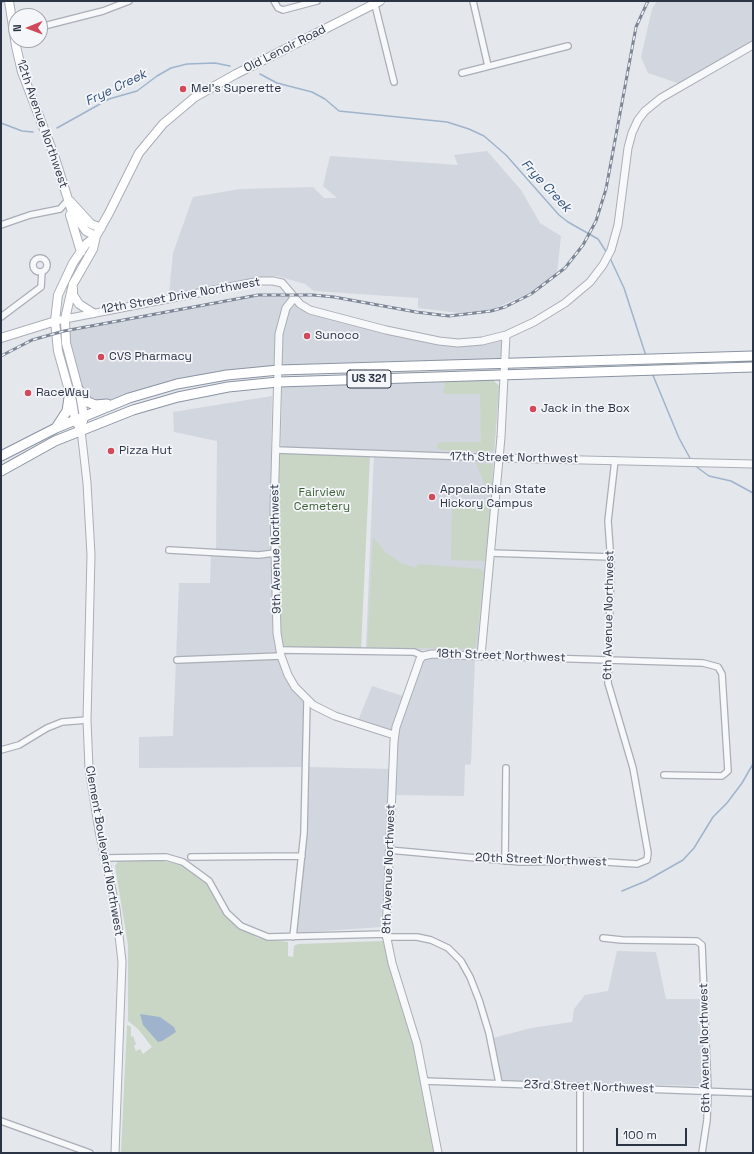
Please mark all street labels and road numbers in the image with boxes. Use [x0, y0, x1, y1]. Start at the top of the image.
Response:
street label: Old Lenoir Road [242, 22, 328, 76]
street label: 12th Avenue Northwest [13, 58, 71, 190]
street label: 12th Street Drive Northwest [101, 275, 261, 317]
road number: US 321 [347, 370, 391, 388]
street label: 17th Street Northwest [450, 450, 578, 466]
street label: 9th Avenue Northwest [268, 484, 284, 614]
street label: 6th Avenue Northwest [601, 550, 617, 680]
street label: 18th Street Northwest [436, 647, 566, 665]
street label: Clement Boulevard Northwest [82, 765, 126, 937]
street label: 8th Avenue Northwest [380, 804, 398, 934]
street label: 20th Street Northwest [475, 851, 607, 869]
street label: 6th Avenue Northwest [697, 983, 713, 1113]
street label: 23rd Street Northwest [524, 1078, 654, 1096]

